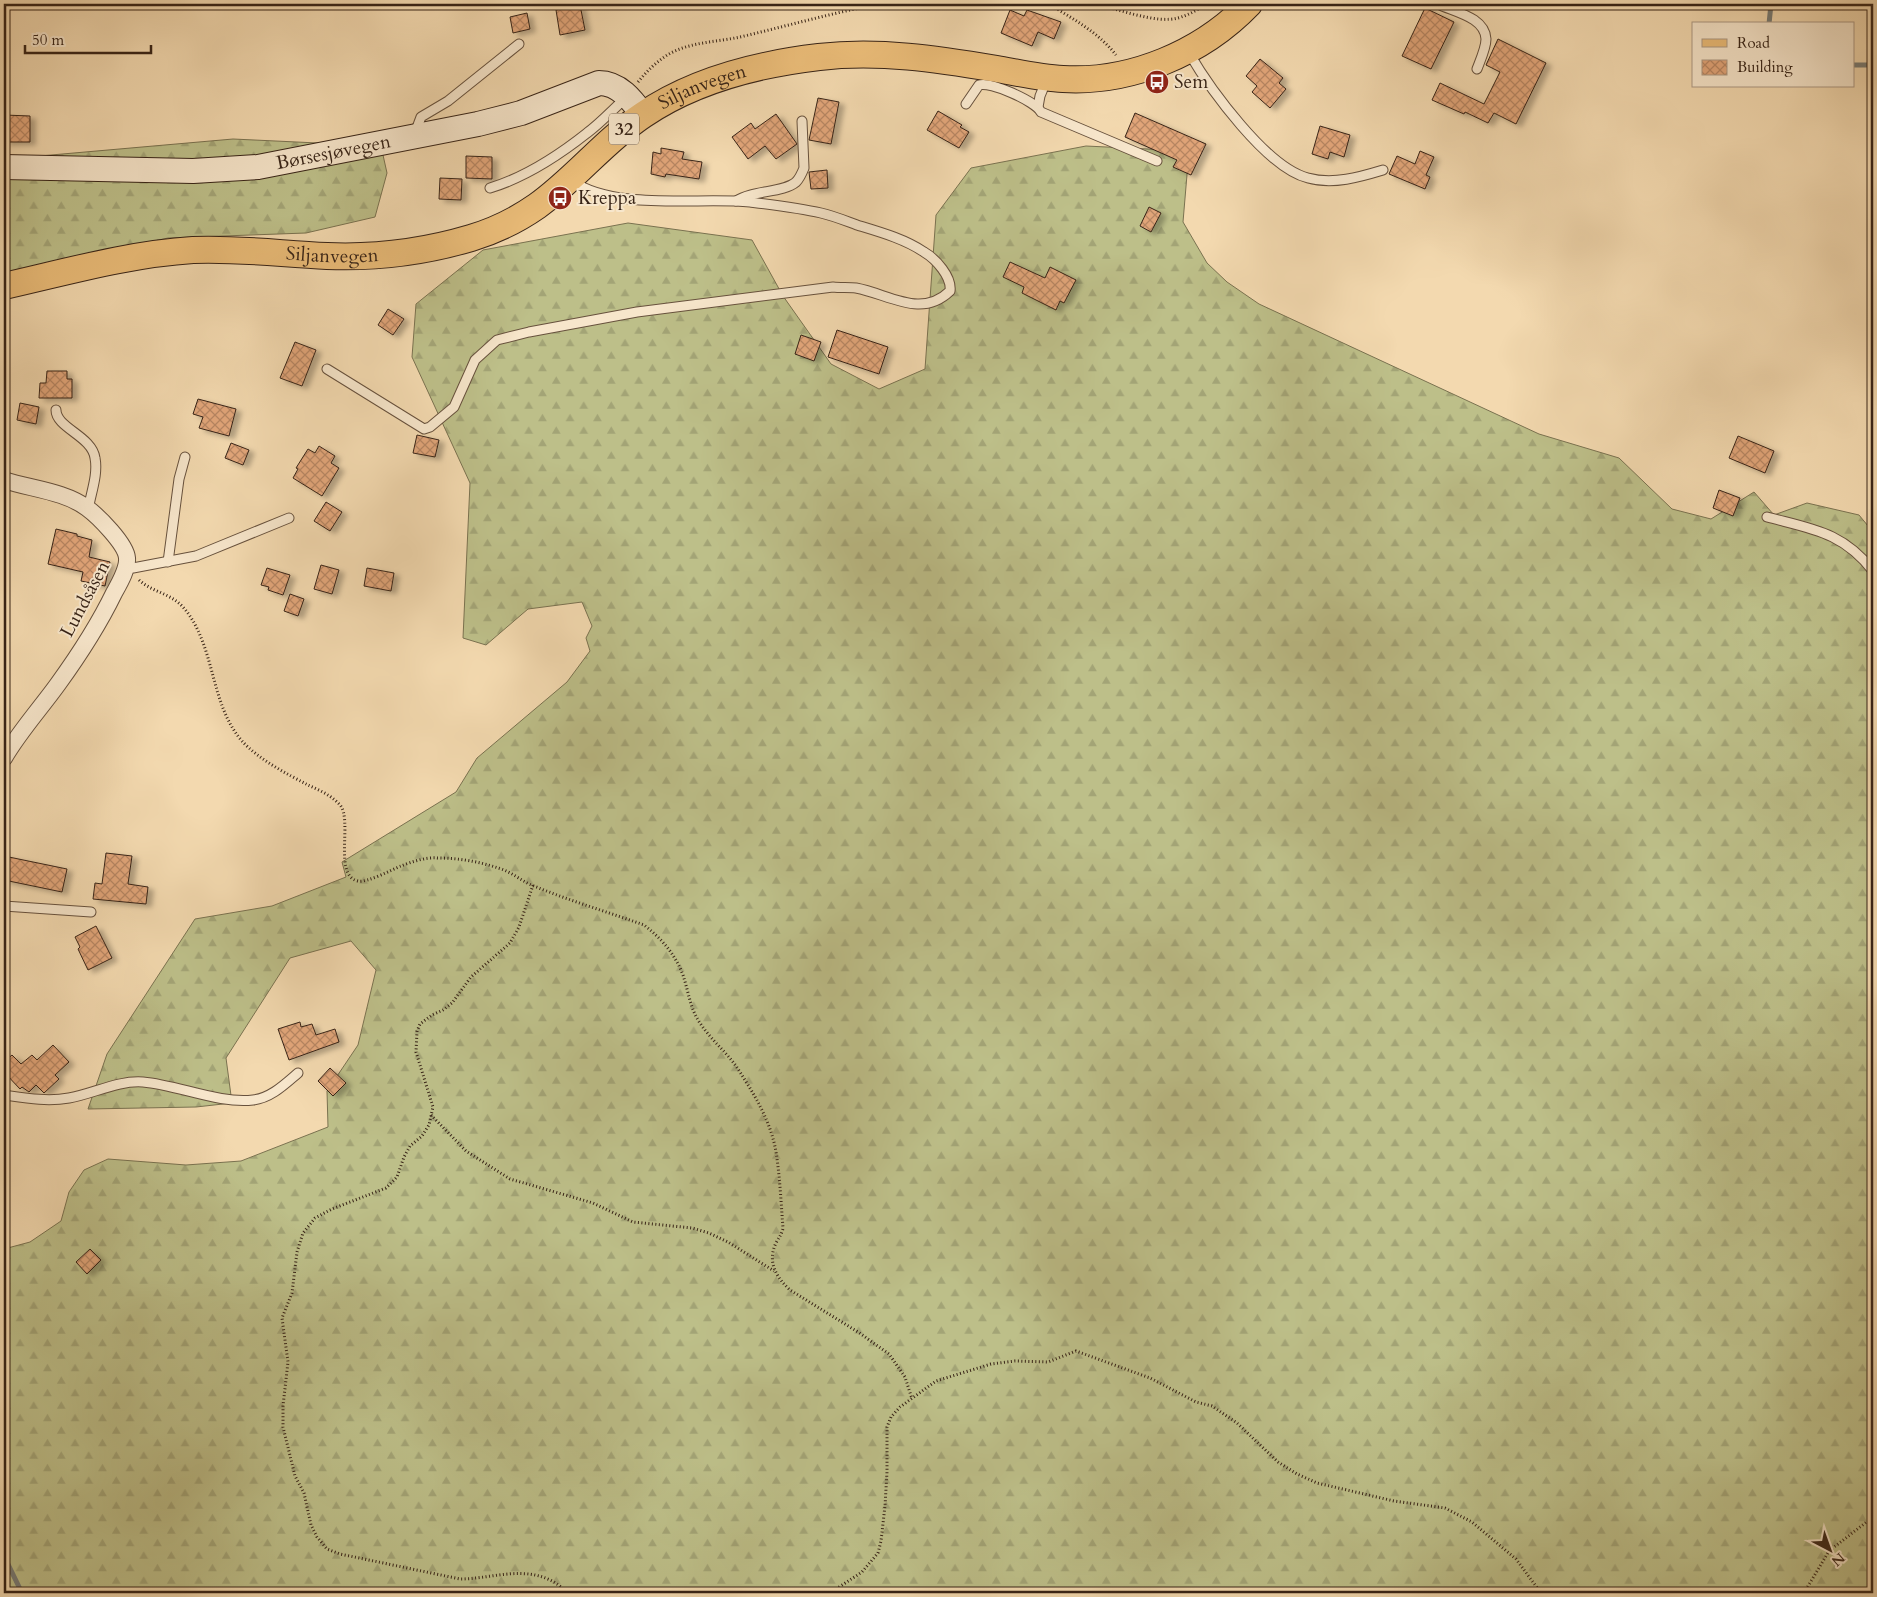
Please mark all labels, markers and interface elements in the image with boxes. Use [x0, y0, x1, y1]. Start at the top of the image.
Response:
scale bar [25, 22, 151, 54]
legend [1692, 22, 1854, 88]
text: 50 m [32, 30, 64, 50]
text: Road [1737, 33, 1770, 53]
text: Building [1737, 57, 1793, 77]
street label: Siljanvegen [653, 58, 749, 116]
bus stop icon: Sem [1144, 69, 1170, 95]
place label: Sem [1174, 69, 1209, 95]
road number: 32 [609, 114, 639, 144]
street label: Børsesjøvegen [274, 128, 393, 176]
bus stop icon: Kreppa [547, 185, 573, 211]
place label: Kreppa [578, 185, 636, 211]
street label: Siljanvegen [285, 240, 379, 269]
street label: Lundsåsen [54, 556, 116, 642]
north arrow [1804, 1524, 1854, 1574]
text: N [1827, 1548, 1849, 1571]

